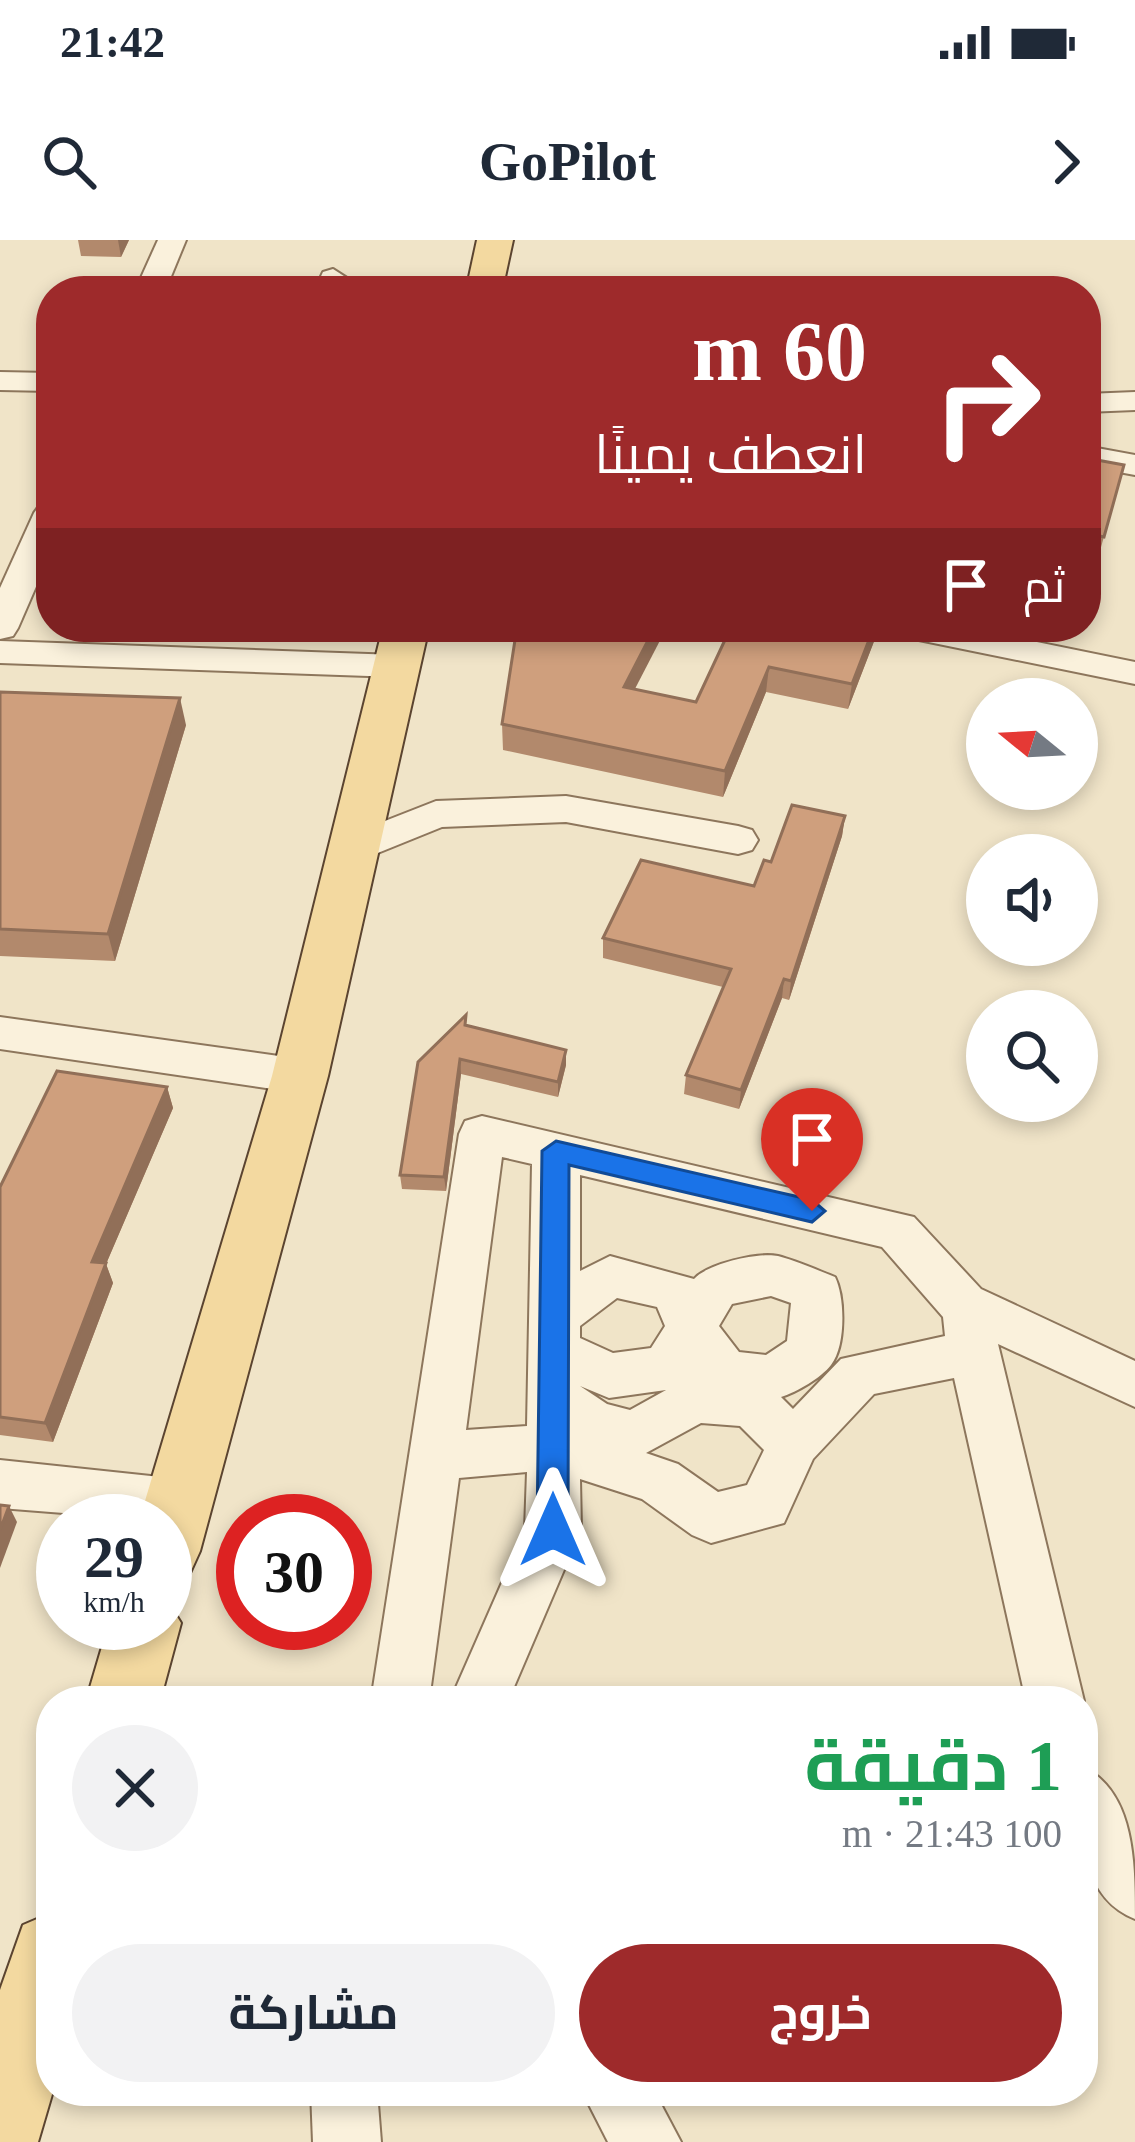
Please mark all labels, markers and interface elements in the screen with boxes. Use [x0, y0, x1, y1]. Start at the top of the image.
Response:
text: 21:42 [60, 17, 165, 67]
icon: search [36, 129, 102, 195]
icon: forward [1033, 129, 1099, 195]
text: GoPilot [479, 132, 656, 192]
text: 60 m [692, 305, 867, 398]
icon: right [909, 324, 1065, 480]
text: انعطف يمينًا [594, 425, 867, 485]
icon: arrive [933, 552, 999, 618]
text: ثم [1023, 562, 1065, 612]
north arrow [966, 678, 1098, 810]
map controls [966, 678, 1098, 1122]
button: sound [966, 834, 1098, 966]
button: search [966, 990, 1098, 1122]
pin [761, 1088, 863, 1211]
icon: arrive [779, 1106, 845, 1172]
position arrow [490, 1467, 616, 1593]
speed limit sign: 30 [216, 1494, 372, 1650]
text: 29 [84, 1524, 144, 1590]
text: km/h [83, 1585, 145, 1618]
button: close [72, 1725, 198, 1851]
text: 1 دقيقة [804, 1726, 1062, 1806]
text: 100 m · 21:43 [842, 1812, 1062, 1855]
button: مشاركة [72, 1944, 555, 2082]
button: خروج [579, 1944, 1062, 2082]

